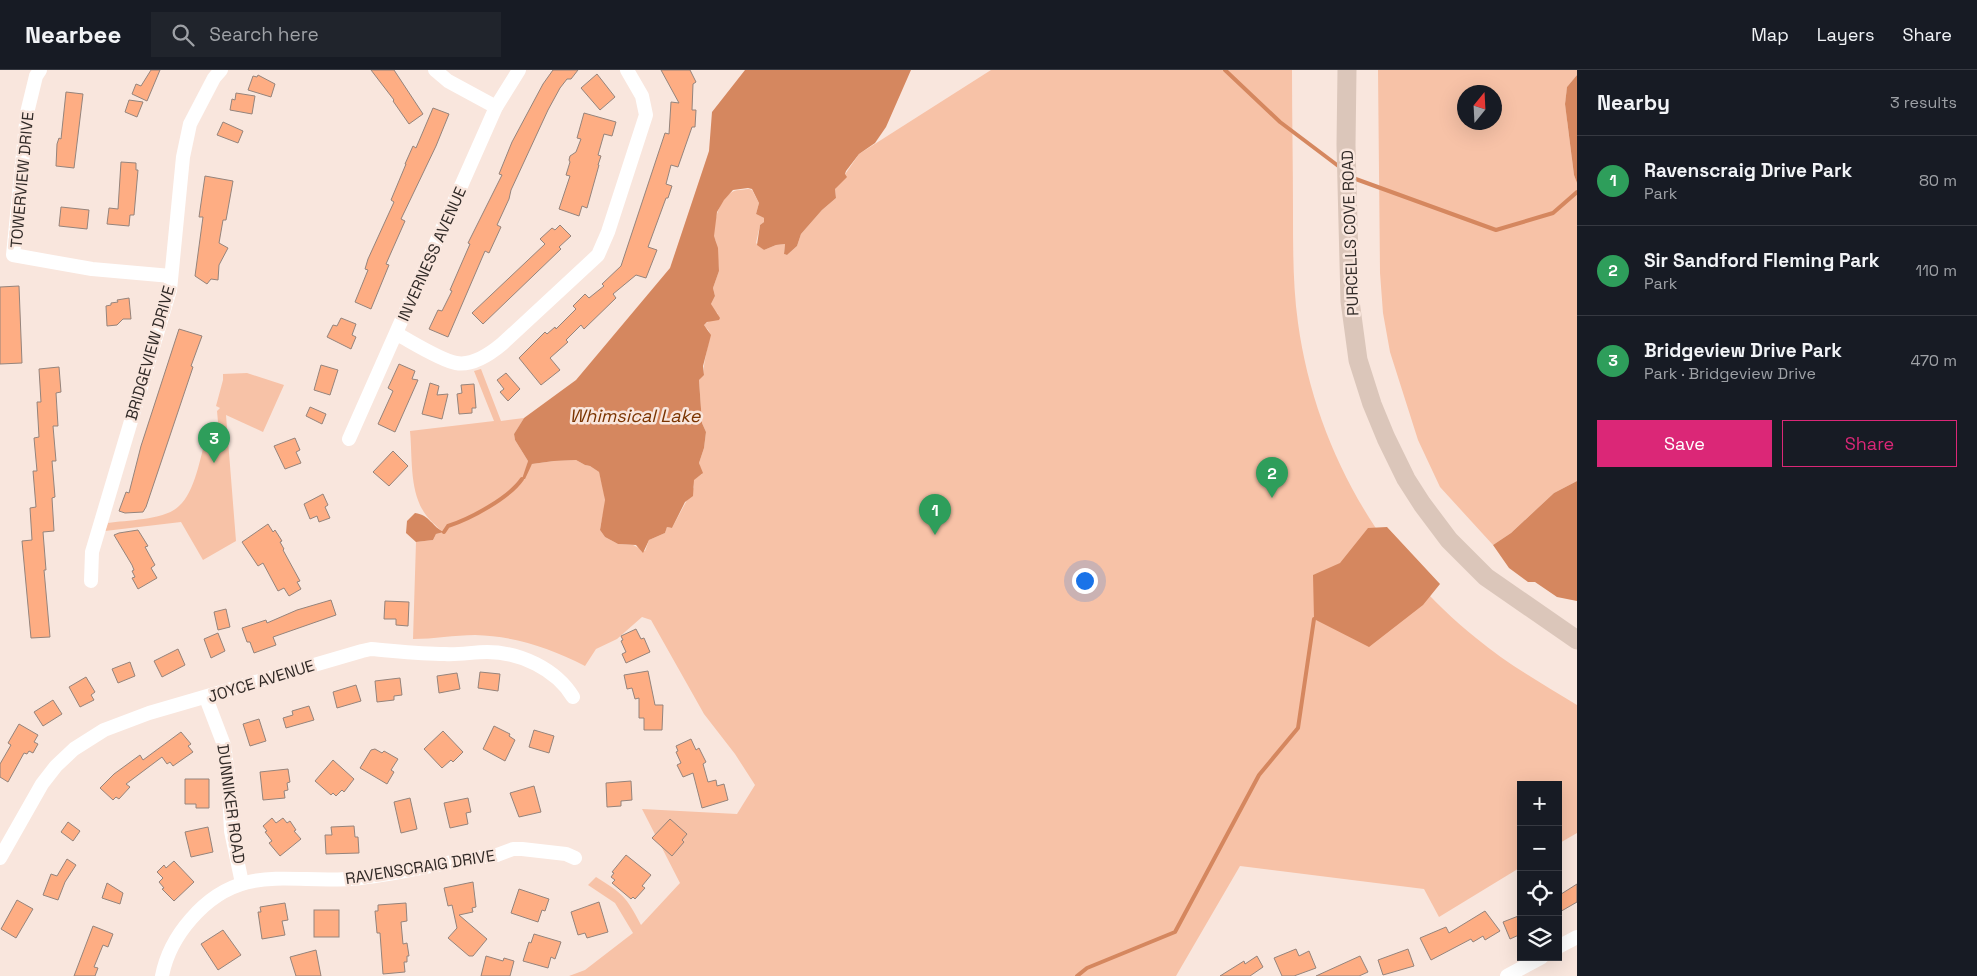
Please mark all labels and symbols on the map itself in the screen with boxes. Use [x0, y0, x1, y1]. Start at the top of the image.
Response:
north arrow [1457, 85, 1502, 130]
street label: TOWERVIEW DRIVE [6, 111, 38, 249]
street label: PURCELLS COVE ROAD [1337, 150, 1363, 316]
street label: INVERNESS AVENUE [393, 183, 471, 325]
street label: BRIDGEVIEW DRIVE [121, 283, 179, 423]
water label: Whimsical Lake [570, 404, 702, 427]
pin: 3 [198, 422, 230, 463]
pin: 2 [1256, 457, 1288, 498]
pin: 1 [919, 494, 951, 535]
your location [1072, 568, 1098, 594]
street label: JOYCE AVENUE [205, 655, 317, 707]
street label: DUNNIKER ROAD [212, 743, 250, 865]
street label: RAVENSCRAIG DRIVE [344, 845, 496, 889]

